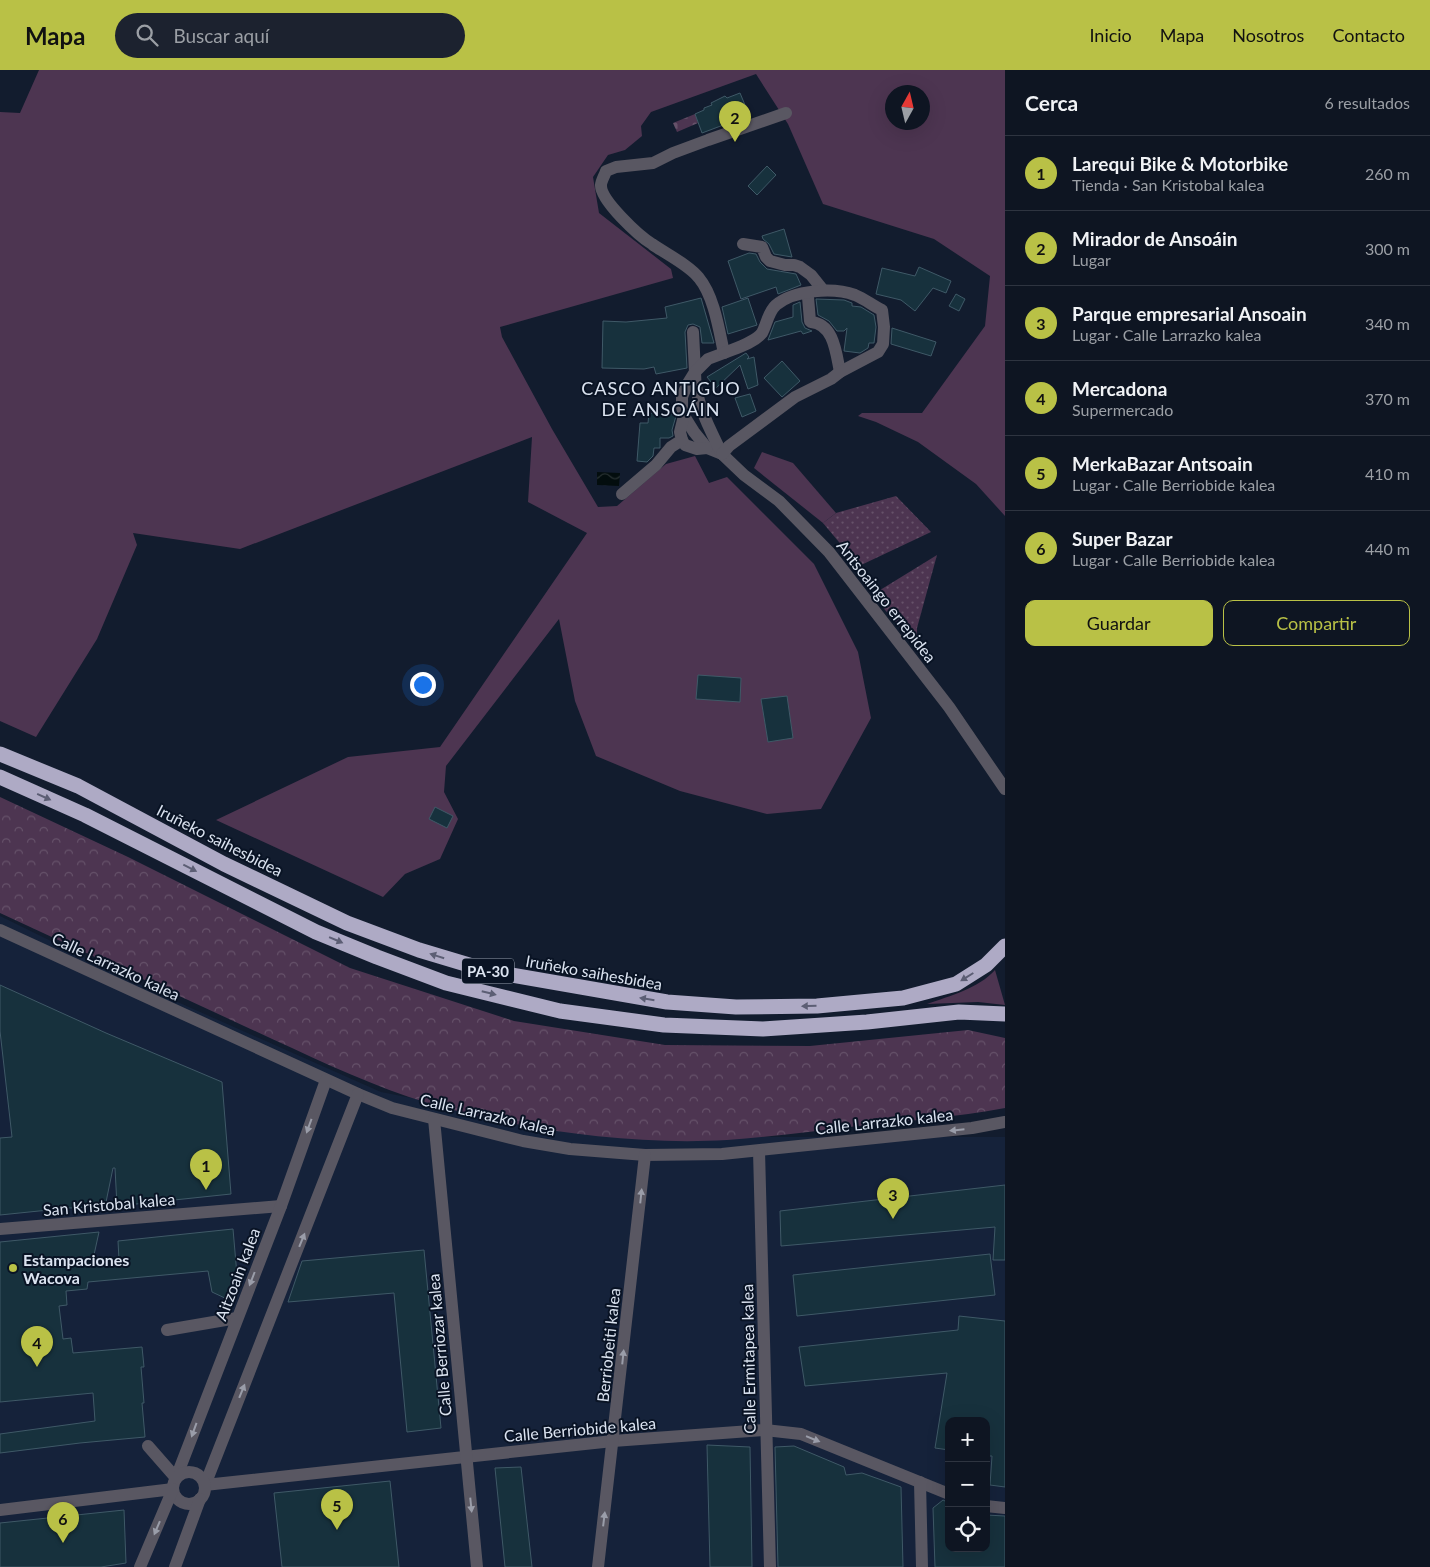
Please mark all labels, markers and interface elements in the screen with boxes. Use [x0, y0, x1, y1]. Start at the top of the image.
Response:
search box [115, 13, 465, 58]
text: Mapa [25, 21, 85, 50]
icon: search [133, 21, 161, 49]
text: Buscar aquí [173, 24, 269, 47]
text: Inicio [1089, 24, 1132, 46]
text: Mapa [1160, 24, 1204, 46]
text: Nosotros [1232, 24, 1304, 46]
text: Contacto [1332, 24, 1405, 46]
north arrow [885, 85, 930, 130]
text: Cerca [1025, 90, 1078, 115]
text: 6 resultados [1324, 93, 1410, 112]
pin: 2 [719, 101, 751, 142]
text: Larequi Bike & Motorbike [1072, 152, 1288, 175]
text: 1 [1036, 164, 1046, 183]
text: 260 m [1365, 164, 1410, 183]
text: Tienda · San Kristobal kalea [1072, 175, 1264, 194]
text: Mirador de Ansoáin [1072, 227, 1238, 250]
text: 2 [1036, 239, 1046, 258]
text: 300 m [1365, 239, 1410, 258]
text: Lugar [1072, 250, 1111, 269]
text: Parque empresarial Ansoain [1072, 302, 1307, 325]
text: 3 [1036, 314, 1046, 333]
text: 340 m [1365, 314, 1410, 333]
text: Lugar · Calle Larrazko kalea [1072, 325, 1262, 344]
district label: CASCO ANTIGUO DE ANSOÁIN [581, 377, 741, 420]
text: Mercadona [1072, 377, 1167, 400]
text: 4 [1036, 389, 1046, 408]
text: 370 m [1365, 389, 1410, 408]
text: Supermercado [1072, 400, 1173, 419]
text: MerkaBazar Antsoain [1072, 452, 1253, 475]
text: 5 [1036, 464, 1046, 483]
text: 410 m [1365, 464, 1410, 483]
text: Lugar · Calle Berriobide kalea [1072, 475, 1275, 494]
text: Super Bazar [1072, 527, 1173, 550]
street label: Antsoaingo errepidea [833, 536, 941, 666]
text: 6 [1036, 539, 1046, 558]
text: 440 m [1365, 539, 1410, 558]
text: Lugar · Calle Berriobide kalea [1072, 550, 1275, 569]
button: Guardar [1025, 600, 1213, 646]
button: Compartir [1223, 600, 1410, 646]
your location [410, 672, 436, 698]
one-way arrow [37, 793, 51, 801]
street label: Iruñeko saihesbidea [154, 800, 286, 880]
one-way arrow [183, 864, 198, 872]
street label: Calle Larrazko kalea [49, 928, 183, 1004]
one-way arrow [329, 937, 343, 945]
one-way arrow [429, 951, 444, 959]
street label: Iruñeko saihesbidea [524, 951, 664, 993]
road number: PA-30 [462, 958, 514, 984]
one-way arrow [961, 972, 974, 981]
one-way arrow [482, 989, 497, 997]
one-way arrow [639, 994, 655, 1002]
one-way arrow [801, 1002, 817, 1010]
street label: Calle Larrazko kalea [418, 1089, 558, 1139]
street label: Calle Larrazko kalea [814, 1104, 954, 1138]
one-way arrow [305, 1119, 312, 1134]
one-way arrow [949, 1126, 965, 1134]
pin: 1 [190, 1149, 222, 1190]
pin: 3 [877, 1178, 909, 1219]
one-way arrow [637, 1187, 645, 1203]
street label: San Kristobal kalea [42, 1189, 176, 1219]
street label: Aitzoain kalea [211, 1225, 263, 1323]
one-way arrow [298, 1233, 306, 1247]
place label: Estampaciones Wacova [23, 1250, 129, 1287]
marker: Estampaciones Wacova [7, 1262, 19, 1274]
one-way arrow [248, 1271, 256, 1286]
street label: Calle Berriozar kalea [423, 1273, 455, 1417]
street label: Calle Ermitapea kalea [737, 1284, 759, 1434]
street label: Berriobeiti kalea [593, 1287, 623, 1403]
pin: 4 [21, 1326, 53, 1367]
one-way arrow [619, 1349, 627, 1365]
one-way arrow [238, 1383, 246, 1398]
street label: Calle Berriobide kalea [503, 1413, 657, 1445]
map controls [945, 1417, 990, 1552]
button: + [945, 1417, 990, 1462]
one-way arrow [190, 1423, 198, 1438]
one-way arrow [806, 1435, 820, 1443]
button: − [945, 1462, 990, 1507]
pin: 5 [321, 1489, 353, 1530]
one-way arrow [467, 1497, 475, 1513]
pin: 6 [47, 1502, 79, 1543]
button: locate [945, 1507, 990, 1552]
one-way arrow [600, 1510, 608, 1526]
one-way arrow [152, 1521, 160, 1535]

